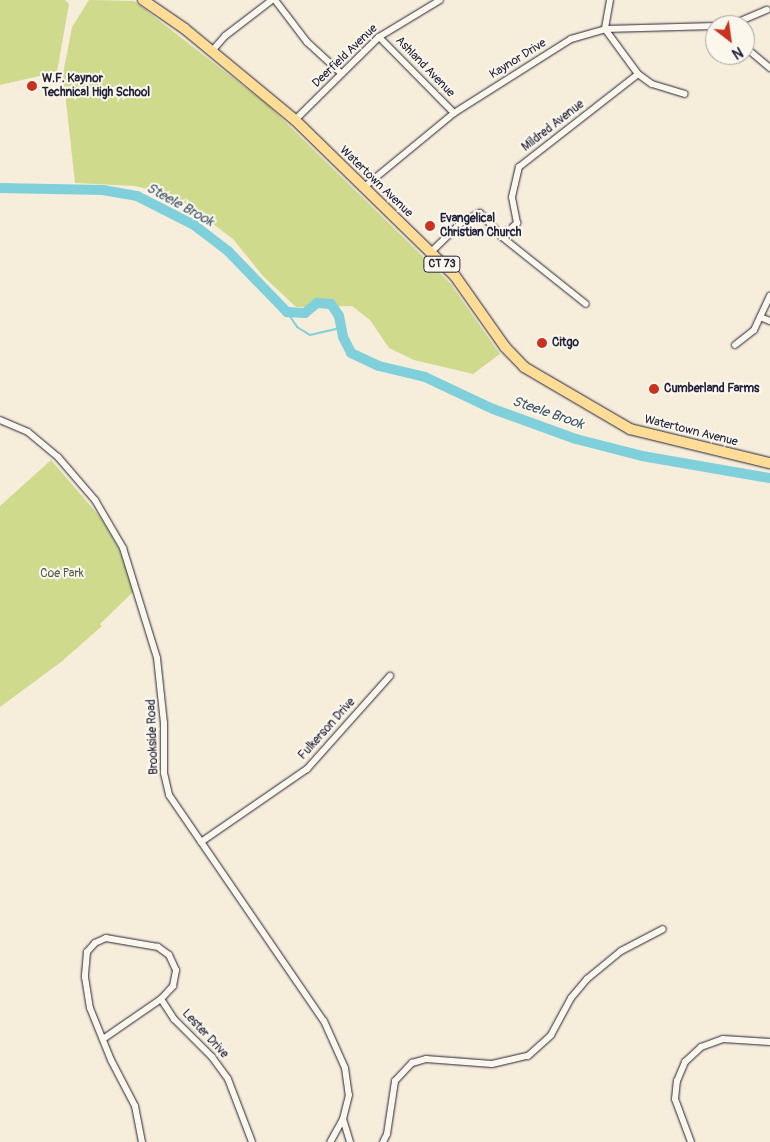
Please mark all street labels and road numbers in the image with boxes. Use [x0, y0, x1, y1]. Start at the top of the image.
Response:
street label: Deerfield Avenue [310, 21, 380, 91]
street label: Ashland Avenue [392, 34, 458, 100]
street label: Kaynor Drive [487, 36, 549, 82]
street label: Mildred Avenue [519, 97, 587, 155]
street label: Watertown Avenue [336, 143, 416, 221]
road number: CT 73 [423, 255, 461, 272]
street label: Watertown Avenue [643, 412, 739, 450]
street label: Fulkerson Drive [296, 695, 358, 763]
street label: Brookside Road [144, 699, 162, 775]
street label: Lester Drive [179, 1007, 231, 1061]

